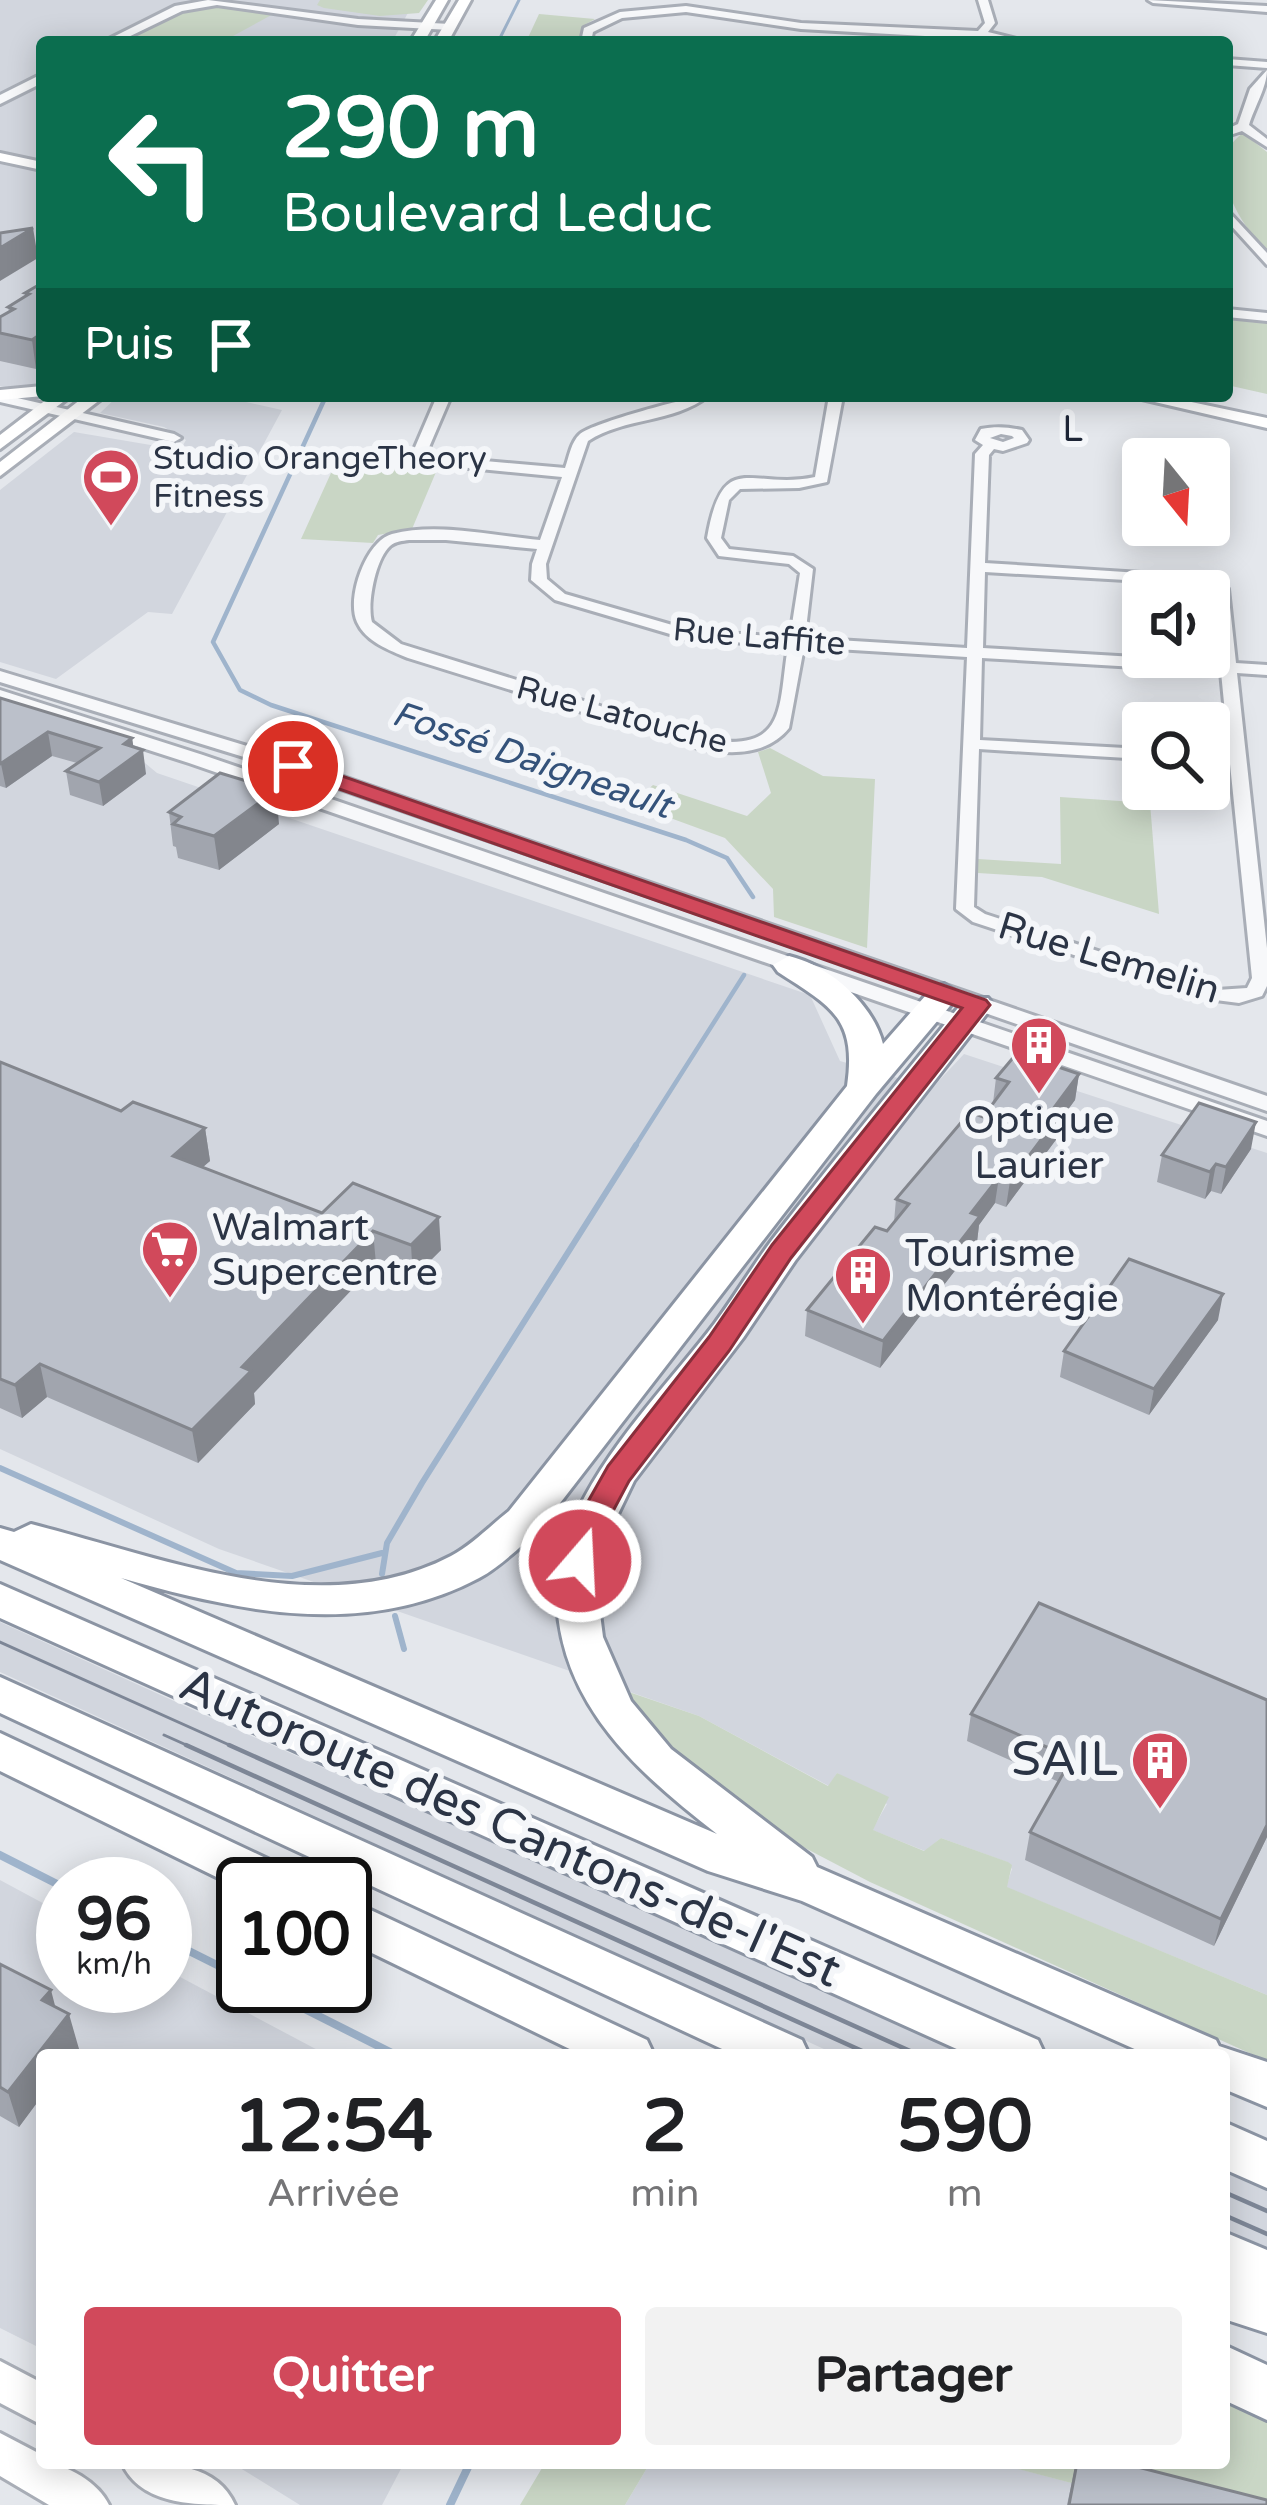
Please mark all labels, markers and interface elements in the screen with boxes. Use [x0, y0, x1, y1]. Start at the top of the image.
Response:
text: 290 m [282, 79, 539, 180]
icon: left [84, 84, 240, 240]
text: Boulevard Leduc [282, 181, 713, 246]
icon: arrive [198, 312, 264, 378]
text: Puis [84, 318, 174, 372]
district label: L [1062, 408, 1086, 451]
north arrow [1122, 438, 1230, 546]
map controls [1122, 438, 1230, 810]
place label: Studio OrangeTheory Fitness [153, 439, 487, 516]
sports icon: Studio OrangeTheory Fitness [80, 446, 142, 528]
button: sound [1122, 570, 1230, 678]
street label: Rue Laffite [671, 610, 847, 664]
street label: Rue Latouche [512, 668, 732, 762]
water label: Fossé Daigneault [387, 692, 681, 829]
button: search [1122, 702, 1230, 810]
pin [242, 715, 344, 817]
icon: arrive [260, 733, 326, 799]
street label: Rue Lemelin [992, 902, 1226, 1014]
building icon: Optique Laurier [1008, 1014, 1070, 1096]
place label: Optique Laurier [964, 1097, 1114, 1189]
place label: Walmart Supercentre [212, 1204, 438, 1296]
supermarket icon: Walmart Supercentre [139, 1218, 201, 1300]
place label: Tourisme Montérégie [905, 1230, 1119, 1322]
building icon: Tourisme Montérégie [832, 1244, 894, 1326]
position arrow [517, 1498, 643, 1624]
street label: Autoroute des Cantons-de-l'Est [170, 1656, 850, 2000]
building icon: SAIL [1129, 1729, 1191, 1811]
place label: SAIL [1011, 1731, 1118, 1789]
speed limit sign: 100 [216, 1857, 372, 2013]
text: 96 [76, 1884, 152, 1956]
text: km/h [76, 1946, 152, 1983]
text: 12:54 [233, 2084, 433, 2171]
text: 2 [642, 2084, 688, 2171]
text: 590 [897, 2084, 1033, 2171]
text: Arrivée [267, 2170, 400, 2217]
text: min [630, 2170, 700, 2217]
text: m [947, 2170, 983, 2217]
button: Quitter [84, 2307, 621, 2445]
button: Partager [645, 2307, 1182, 2445]

